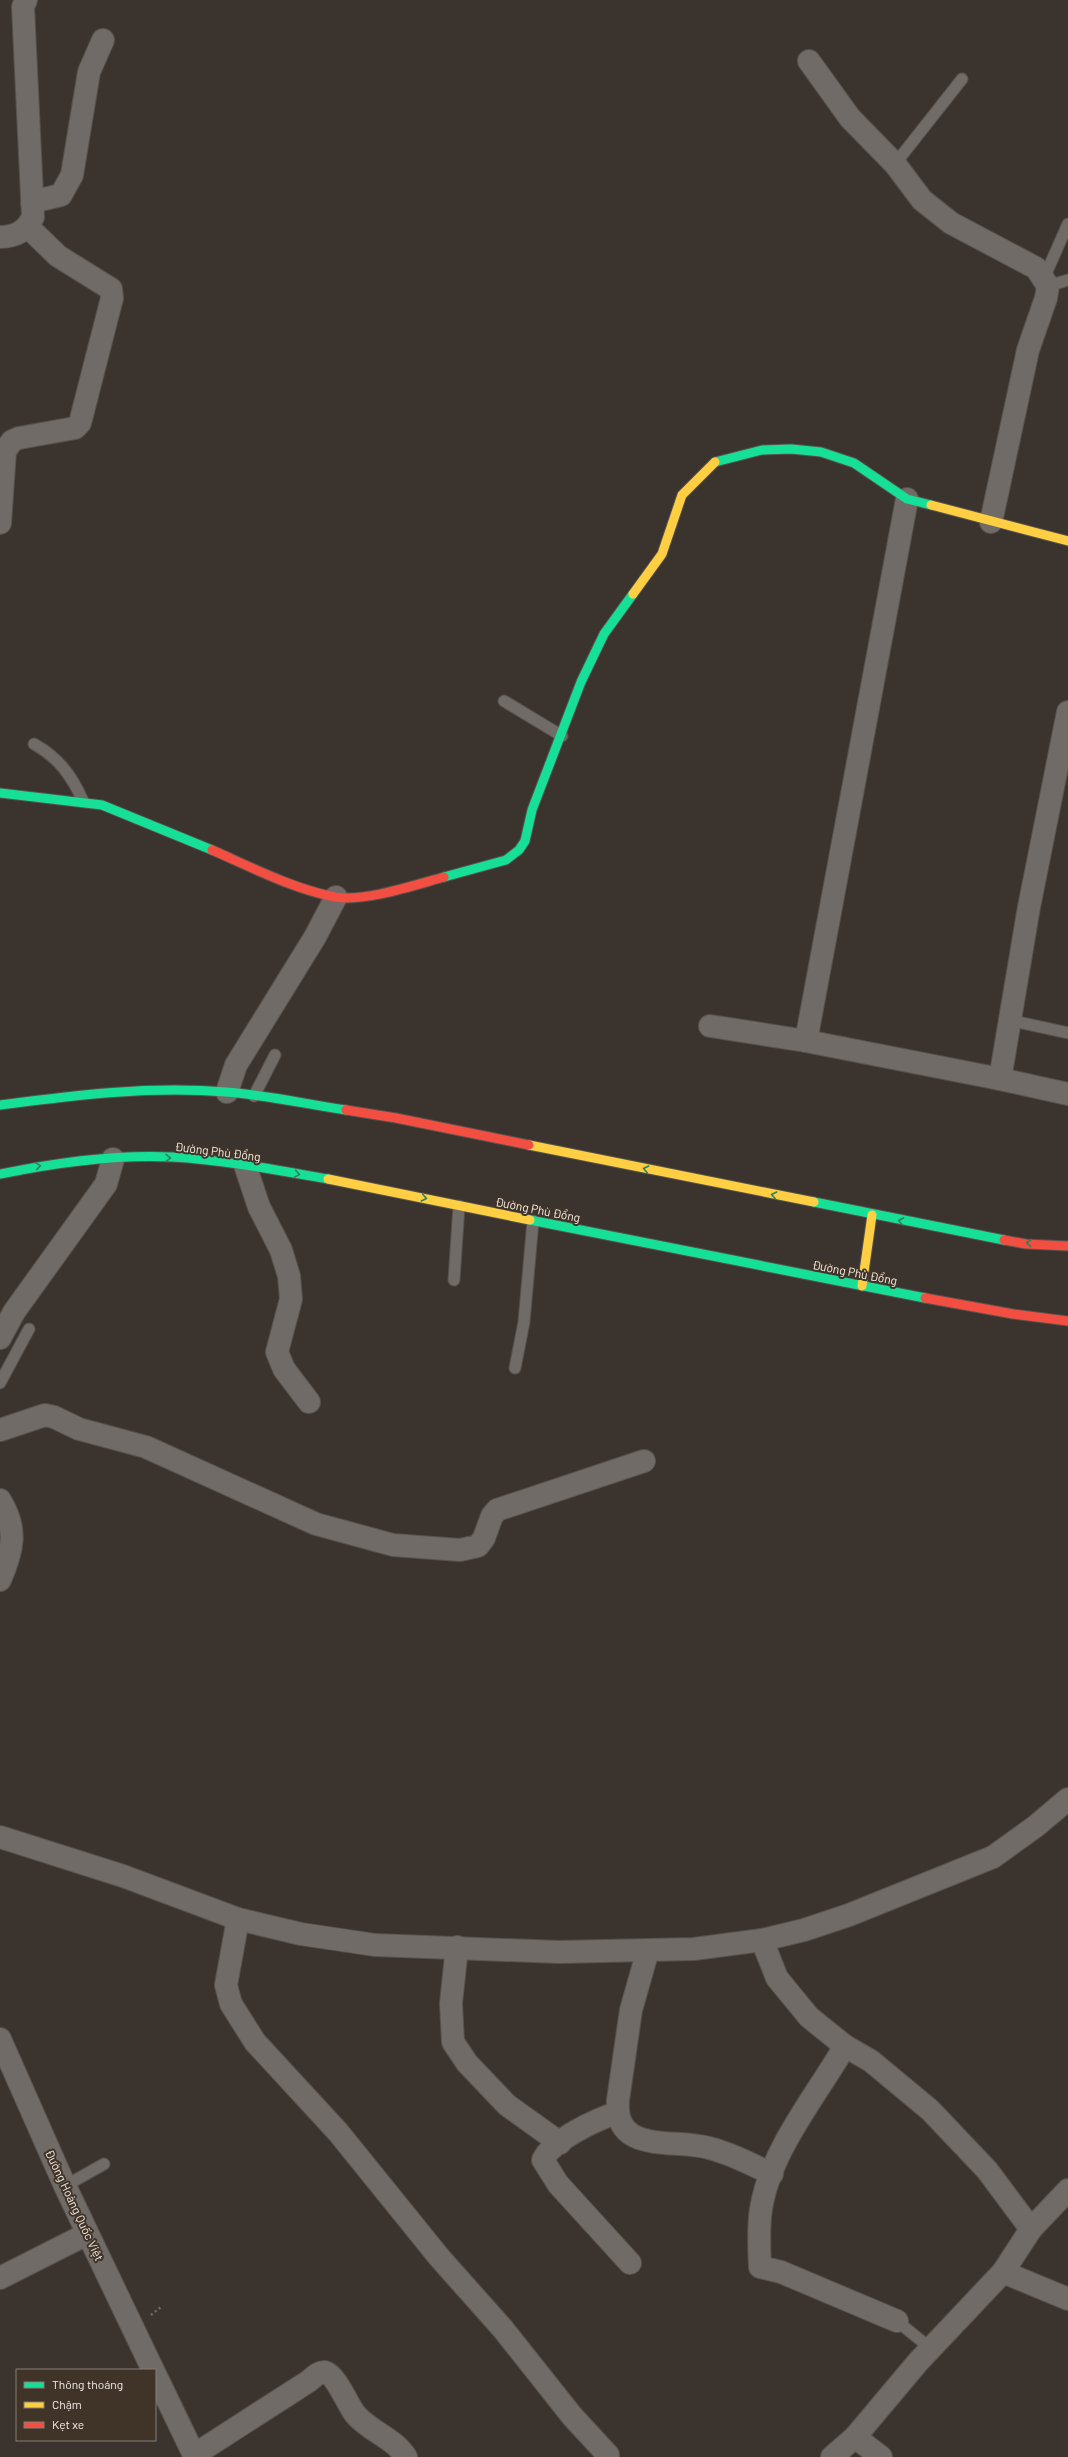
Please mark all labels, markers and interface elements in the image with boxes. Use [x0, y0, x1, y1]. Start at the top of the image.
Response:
street label: Đường Phù Đổng [174, 1139, 262, 1163]
one-way arrow [165, 1153, 171, 1162]
one-way arrow [35, 1163, 41, 1171]
one-way arrow [643, 1165, 649, 1173]
one-way arrow [294, 1169, 300, 1178]
one-way arrow [771, 1191, 777, 1199]
one-way arrow [421, 1193, 428, 1201]
street label: Đường Phù Đổng [494, 1194, 582, 1224]
one-way arrow [898, 1217, 904, 1225]
one-way arrow [1026, 1239, 1032, 1248]
street label: Đường Phù Đổng [811, 1257, 899, 1287]
street label: Đường Hoàng Quốc Việt [43, 2147, 107, 2263]
legend [16, 2369, 156, 2441]
text: Thông thoáng [52, 2377, 123, 2391]
text: Chậm [52, 2397, 82, 2411]
text: Kẹt xe [52, 2417, 84, 2431]

